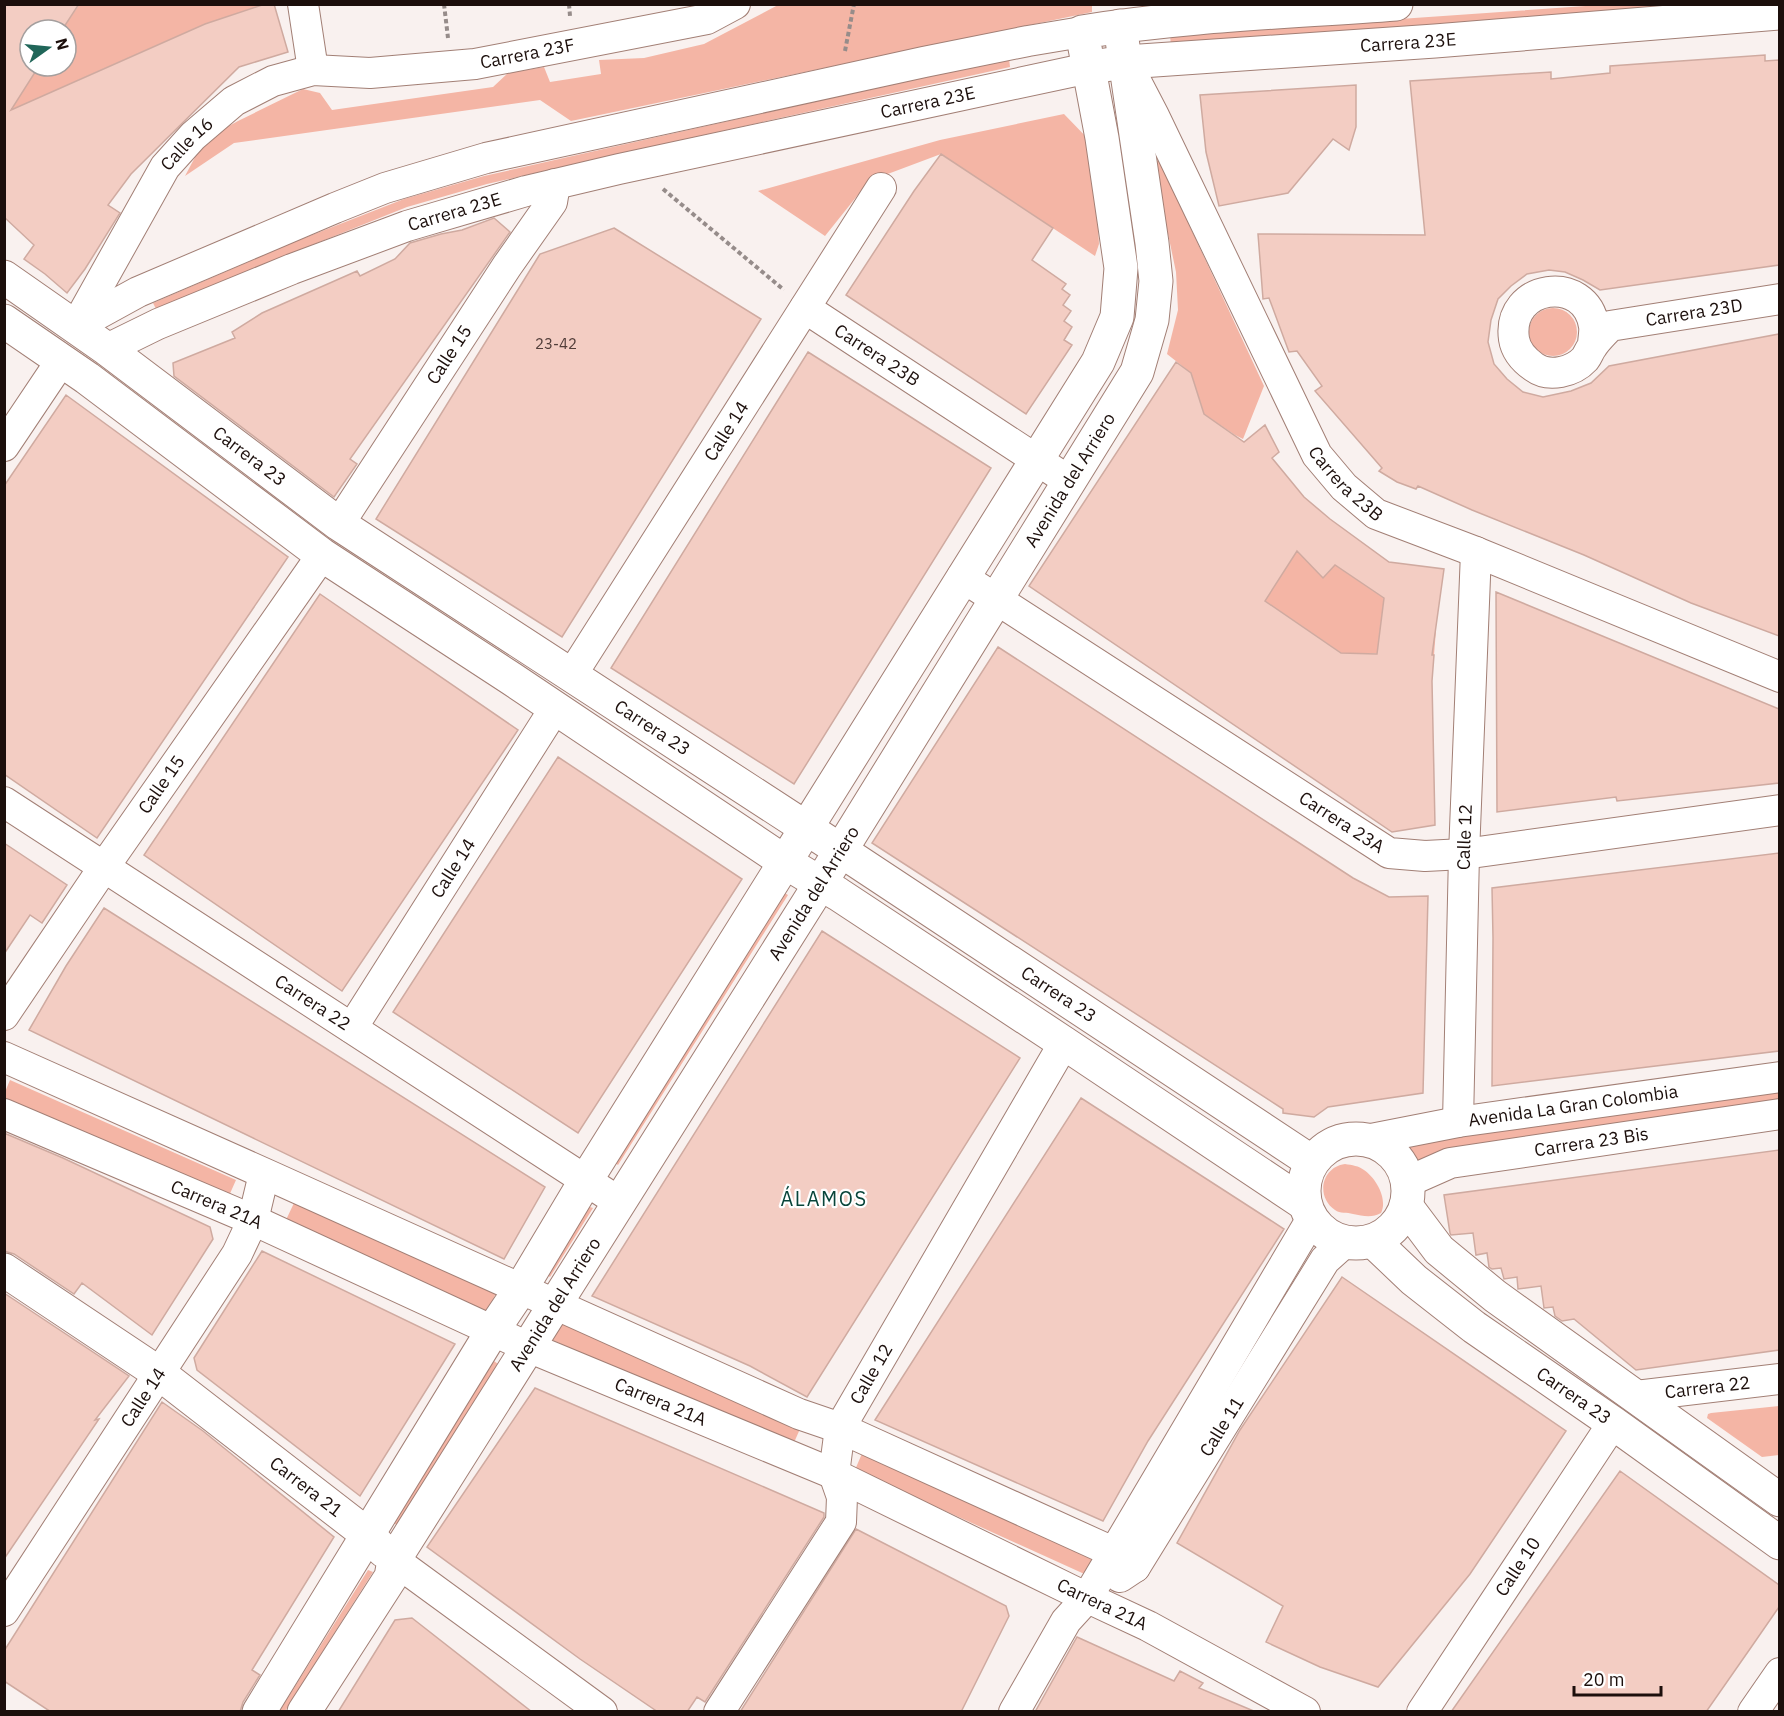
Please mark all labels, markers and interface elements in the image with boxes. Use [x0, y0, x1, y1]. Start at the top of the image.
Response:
north arrow [18, 18, 78, 78]
street label: Carrera 23E [1359, 27, 1457, 57]
street label: Carrera 23F [478, 33, 577, 74]
text: N [51, 36, 74, 52]
street label: Carrera 23E [878, 81, 977, 123]
street label: Calle 16 [155, 112, 218, 175]
street label: Carrera 23E [405, 187, 504, 236]
street label: Carrera 23D [1644, 293, 1744, 331]
street label: Carrera 23B [830, 318, 924, 391]
street label: Calle 15 [421, 320, 477, 389]
house number: 23-42 [535, 334, 577, 353]
street label: Calle 14 [699, 397, 754, 465]
street label: Avenida del Arriero [1019, 408, 1120, 551]
street label: Carrera 23 [208, 421, 291, 491]
street label: Carrera 23B [1304, 443, 1388, 526]
street label: Carrera 23 [610, 694, 695, 760]
street label: Calle 15 [133, 751, 189, 818]
street label: Carrera 23A [1295, 786, 1389, 858]
street label: Calle 12 [1452, 803, 1477, 870]
street label: Avenida del Arriero [763, 821, 864, 964]
street label: Calle 14 [425, 834, 480, 902]
street label: Carrera 23 [1017, 961, 1101, 1027]
street label: Carrera 22 [270, 969, 355, 1035]
street label: Avenida La Gran Colombia [1467, 1079, 1680, 1131]
street label: Carrera 23 Bis [1533, 1122, 1650, 1161]
street label: Carrera 21A [167, 1174, 267, 1234]
district label: ÁLAMOS [780, 1185, 868, 1212]
street label: Avenida del Arriero [504, 1233, 606, 1375]
street label: Calle 12 [844, 1339, 898, 1408]
street label: Carrera 23 [1532, 1362, 1616, 1429]
street label: Calle 14 [115, 1363, 171, 1431]
street label: Carrera 22 [1663, 1371, 1751, 1404]
street label: Carrera 21A [611, 1372, 711, 1431]
street label: Calle 11 [1194, 1392, 1249, 1461]
street label: Carrera 21 [265, 1451, 347, 1522]
street label: Calle 10 [1490, 1533, 1545, 1601]
street label: Carrera 21A [1053, 1573, 1152, 1635]
scale bar [1574, 1659, 1661, 1697]
text: 20 m [1583, 1668, 1625, 1691]

